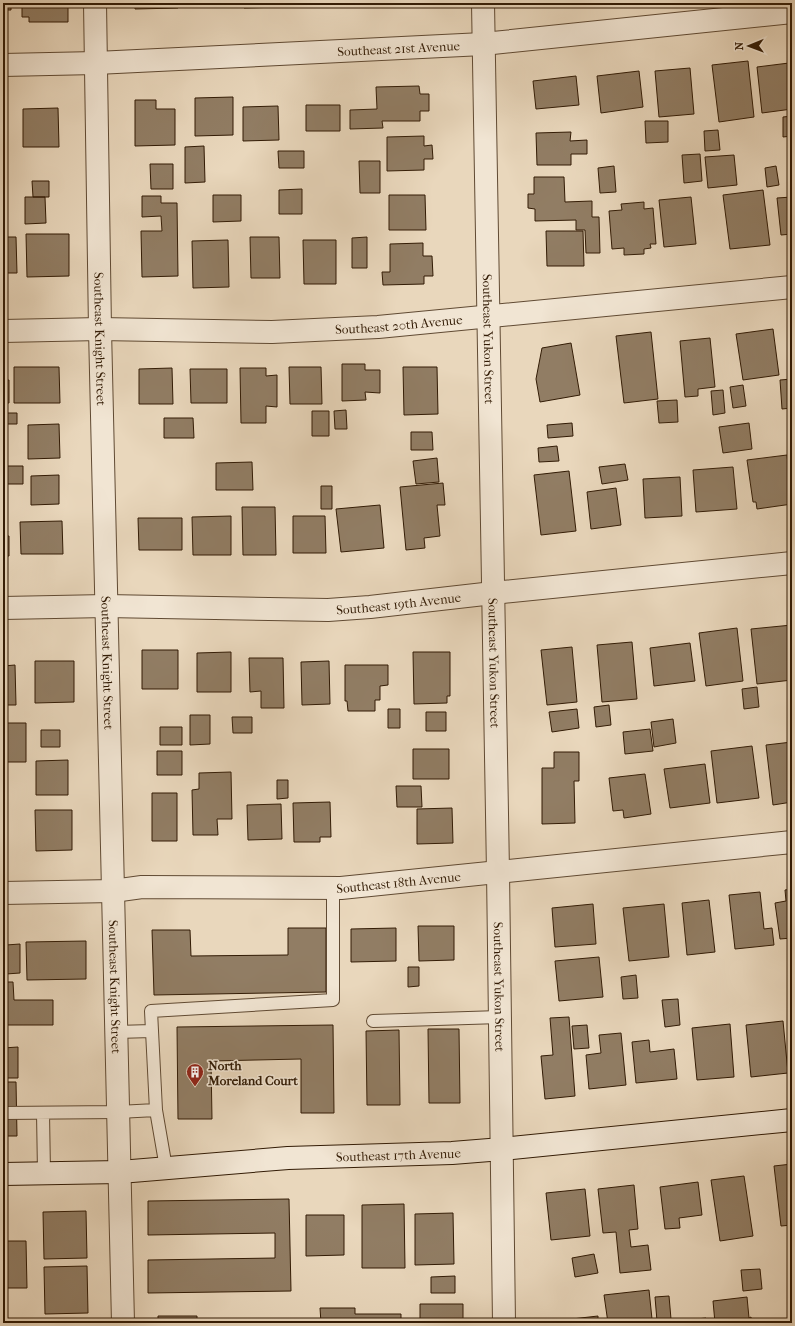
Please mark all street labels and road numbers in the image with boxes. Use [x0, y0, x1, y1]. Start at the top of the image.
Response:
street label: Southeast 21st Avenue [337, 38, 461, 59]
street label: Southeast Knight Street [92, 272, 109, 406]
street label: Southeast Yukon Street [480, 274, 497, 405]
street label: Southeast 20th Avenue [335, 311, 464, 337]
street label: Southeast 19th Avenue [336, 589, 462, 617]
street label: Southeast Knight Street [99, 596, 117, 730]
street label: Southeast Yukon Street [486, 598, 503, 728]
street label: Southeast 18th Avenue [336, 868, 462, 896]
street label: Southeast Knight Street [106, 920, 124, 1054]
street label: Southeast Yukon Street [491, 922, 508, 1052]
street label: Southeast 17th Avenue [336, 1145, 462, 1164]

